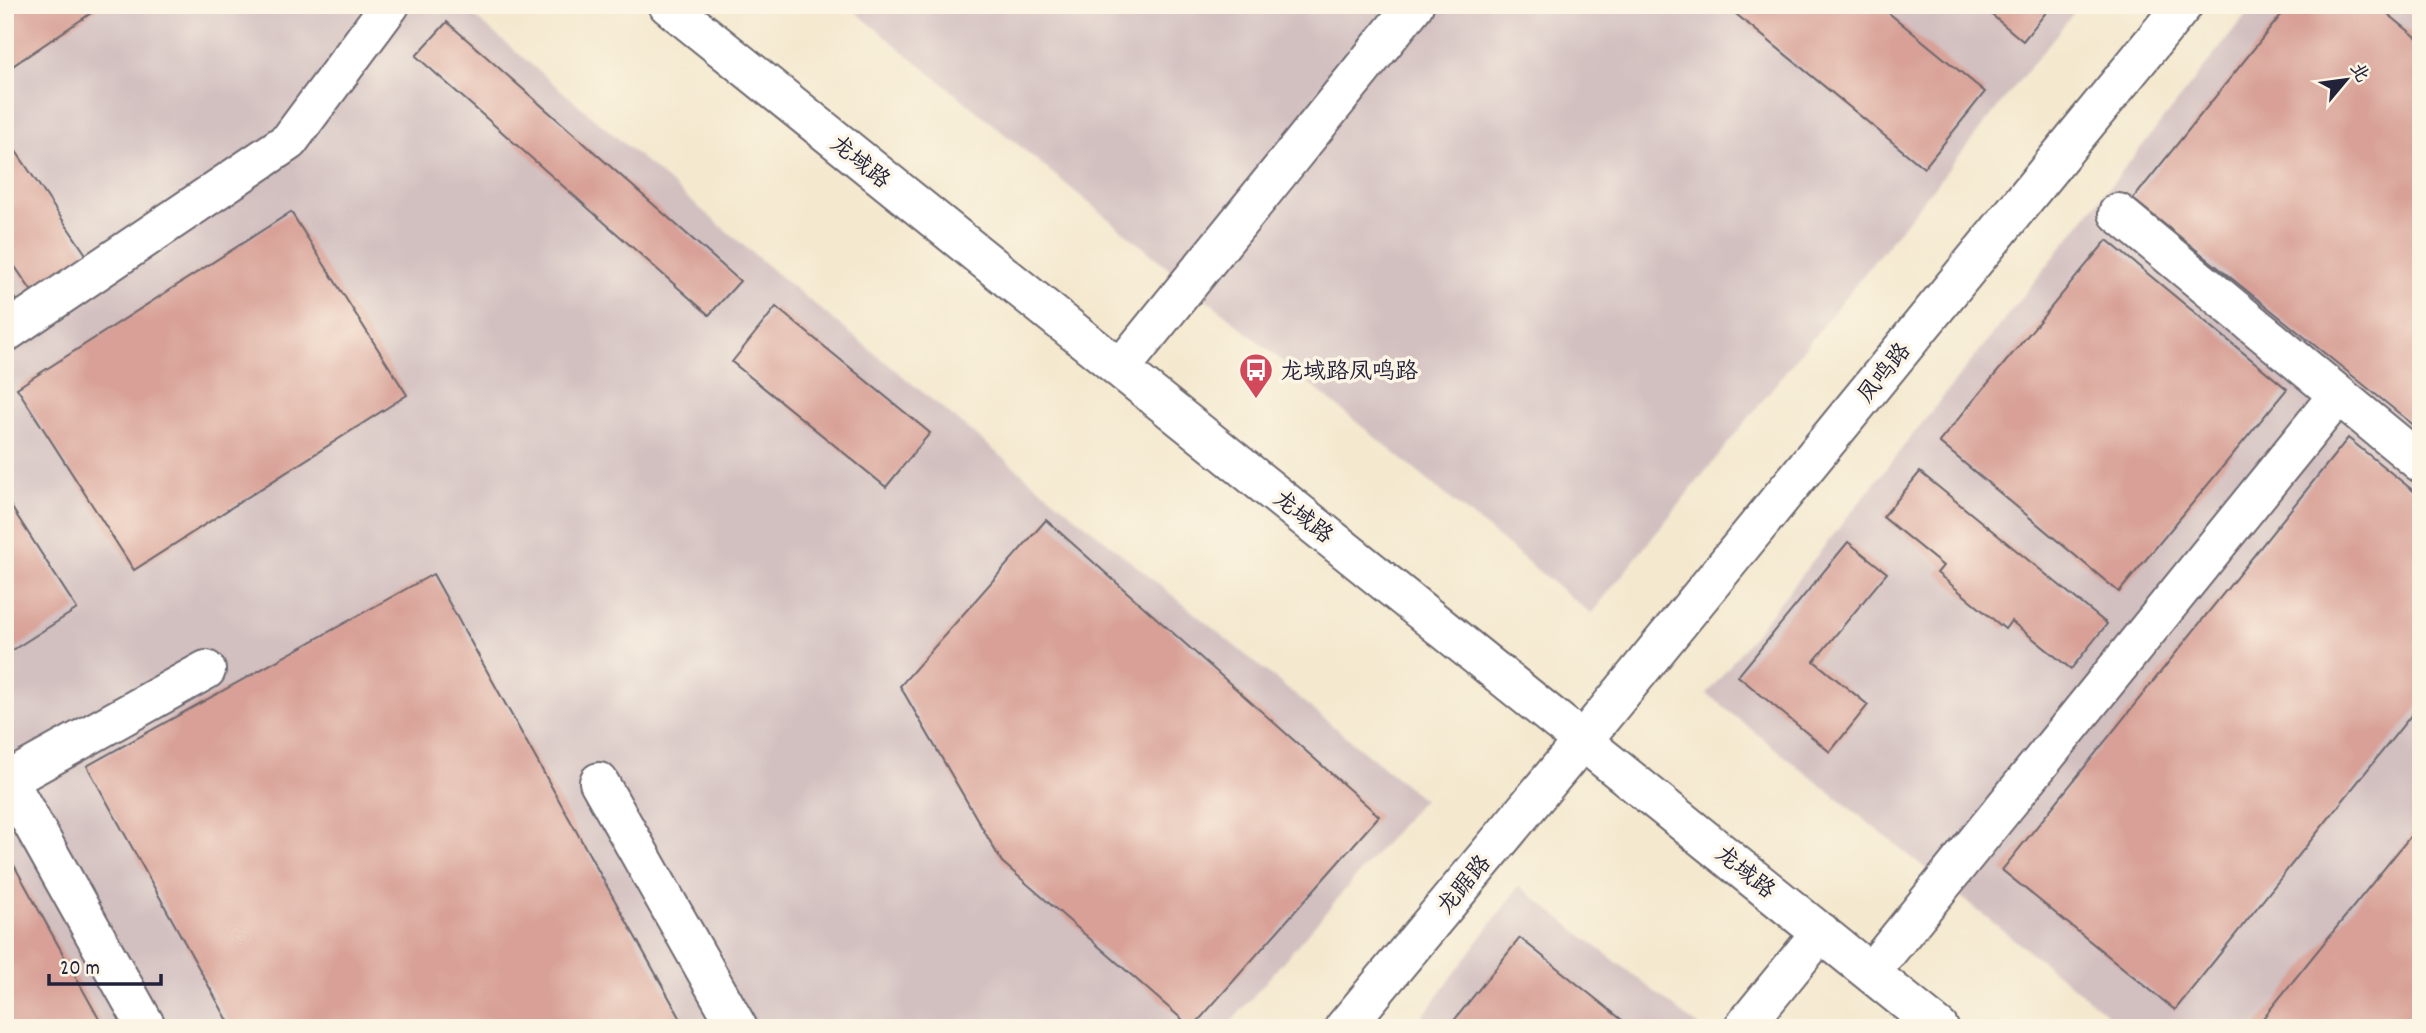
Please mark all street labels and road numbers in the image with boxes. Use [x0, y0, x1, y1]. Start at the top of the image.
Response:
street label: 龙域路 [822, 129, 896, 198]
street label: 凤鸣路 [1851, 337, 1920, 411]
street label: 龙域路 [1265, 484, 1339, 553]
street label: 龙域路 [1707, 839, 1781, 908]
street label: 龙踞路 [1431, 849, 1500, 923]

